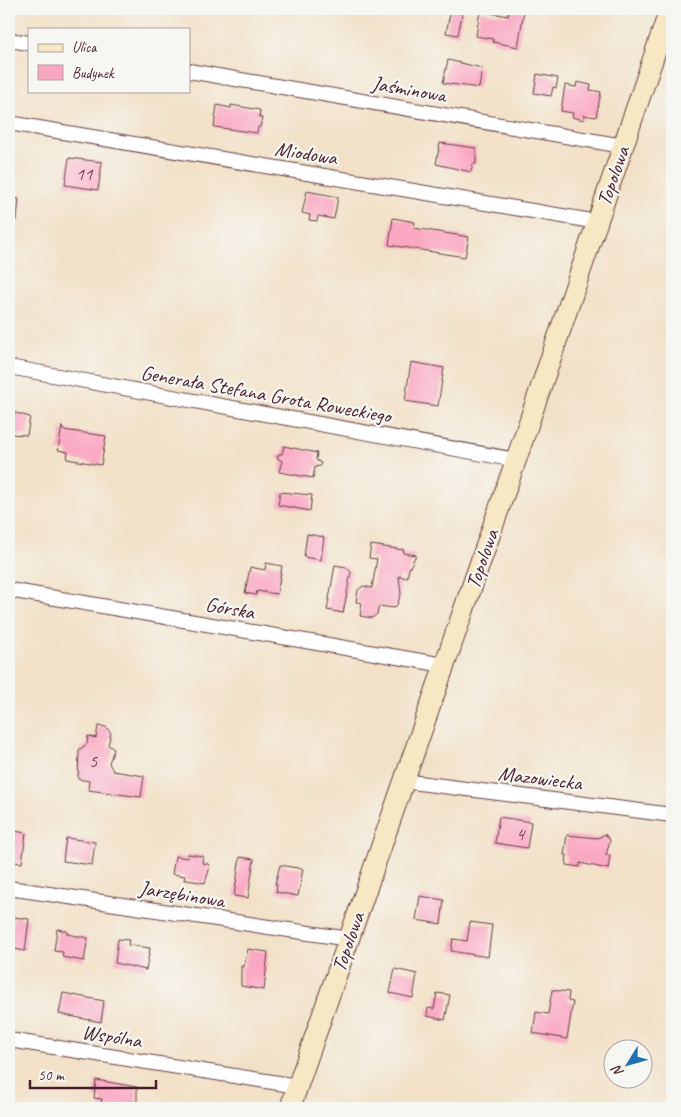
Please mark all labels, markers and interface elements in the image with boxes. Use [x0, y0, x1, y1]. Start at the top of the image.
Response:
legend [28, 28, 190, 92]
text: Ulica [72, 38, 97, 57]
text: Budynek [72, 64, 115, 83]
street label: Jaśminowa [369, 70, 450, 109]
street label: Miodowa [273, 135, 341, 171]
street label: Topolowa [591, 141, 636, 209]
house number: 11 [75, 162, 94, 186]
street label: Generała Stefana Grota Roweckiego [139, 359, 396, 429]
street label: Topolowa [460, 524, 505, 592]
street label: Górska [204, 591, 258, 625]
house number: 5 [89, 749, 99, 773]
street label: Mazowiecka [497, 760, 585, 796]
house number: 4 [516, 822, 527, 846]
street label: Jarzębinowa [137, 874, 229, 914]
street label: Topolowa [326, 907, 371, 975]
street label: Wspólna [80, 1018, 145, 1054]
north arrow [604, 1040, 654, 1090]
scale bar [30, 1057, 156, 1089]
text: N [607, 1061, 627, 1080]
text: 50 m [38, 1066, 65, 1085]

